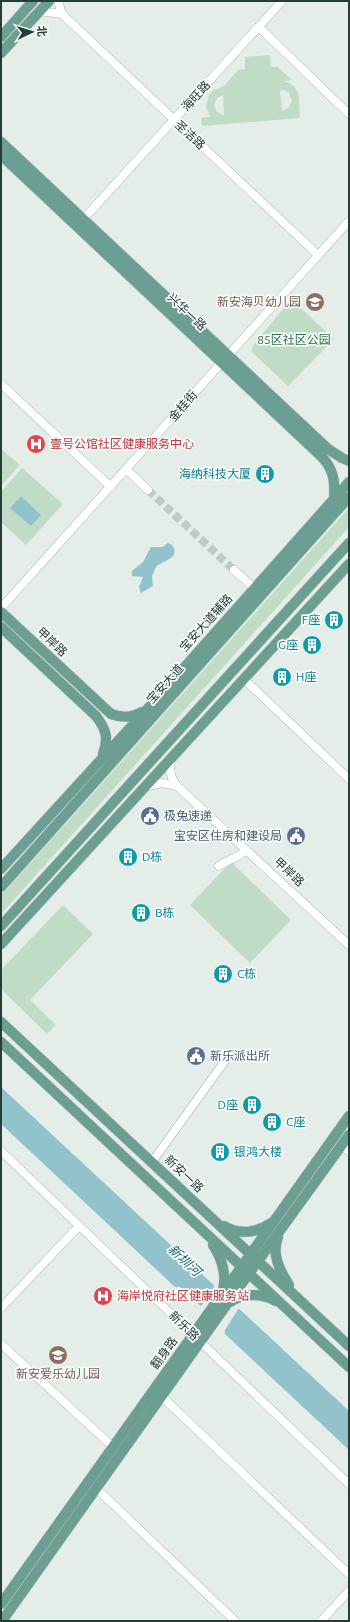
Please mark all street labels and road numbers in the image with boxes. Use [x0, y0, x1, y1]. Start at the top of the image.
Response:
street label: 海旺路 [179, 78, 213, 113]
street label: 圣洁路 [173, 118, 208, 152]
street label: 兴华一路 [165, 291, 209, 333]
street label: 金桂街 [166, 388, 199, 424]
street label: 宝安大道辅路 [177, 592, 235, 654]
street label: 甲岸路 [35, 625, 70, 659]
street label: 宝安大道 [144, 661, 186, 706]
street label: 甲岸路 [272, 855, 307, 889]
street label: 新安一路 [162, 1153, 206, 1195]
street label: 新乐路 [167, 1308, 202, 1343]
street label: 翻身路 [148, 1334, 179, 1371]

